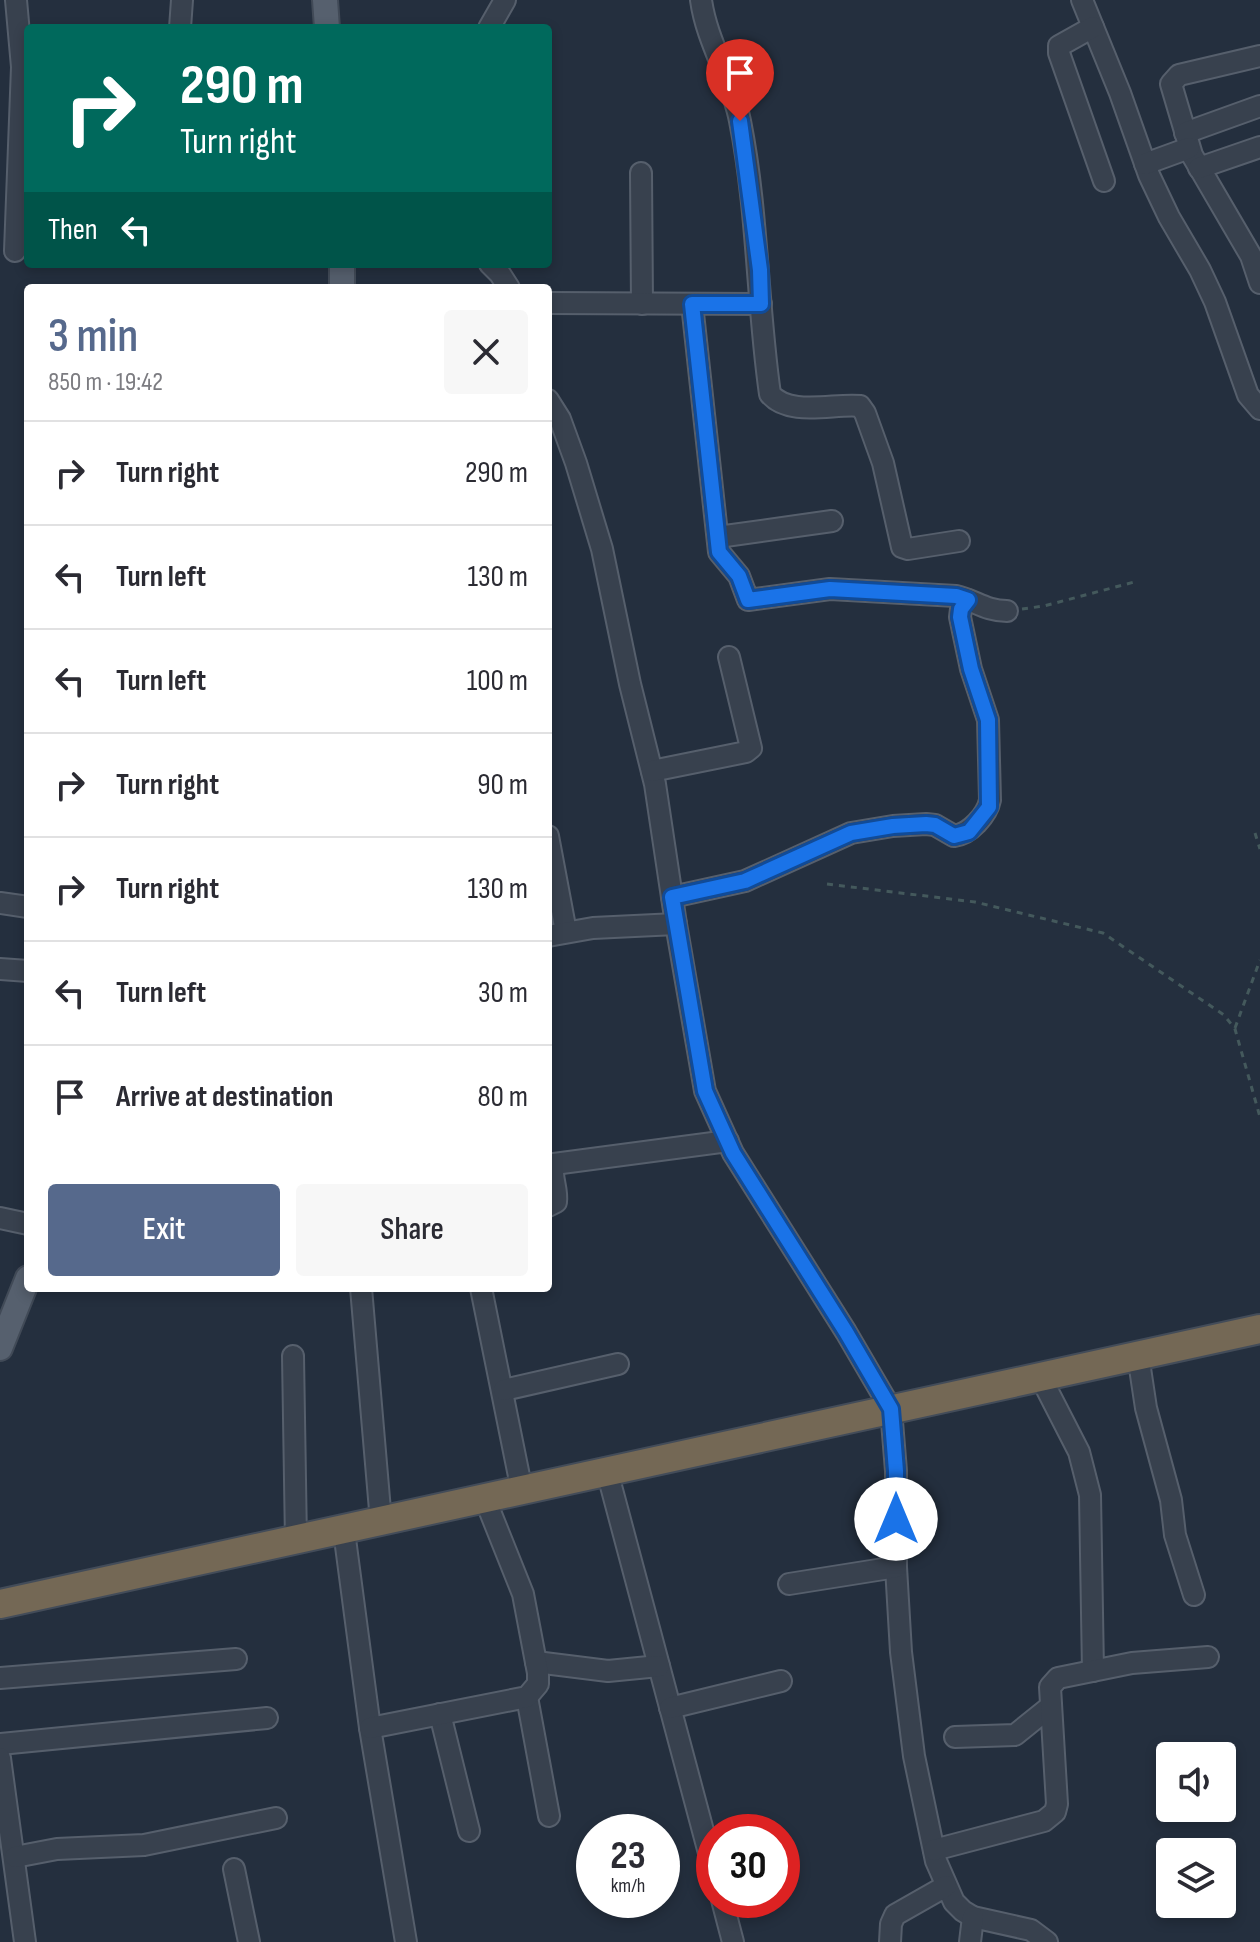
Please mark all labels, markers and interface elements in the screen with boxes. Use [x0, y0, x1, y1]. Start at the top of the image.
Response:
pin [706, 39, 774, 121]
icon: arrive [718, 51, 762, 95]
text: 290 m [180, 53, 304, 120]
icon: right [48, 56, 152, 160]
text: Turn right [180, 121, 297, 164]
icon: left [114, 208, 158, 252]
text: Then [48, 212, 98, 248]
text: 3 min [48, 308, 138, 365]
button: close [444, 310, 528, 394]
text: 850 m · 19:42 [48, 367, 163, 398]
icon: right [48, 451, 92, 495]
text: Turn right [116, 455, 219, 491]
text: 290 m [465, 455, 528, 491]
icon: left [48, 555, 92, 599]
text: Turn left [116, 559, 206, 595]
text: 130 m [468, 559, 528, 595]
icon: left [48, 659, 92, 703]
text: Turn left [116, 663, 206, 699]
text: 100 m [467, 663, 528, 699]
icon: right [48, 763, 92, 807]
text: Turn right [116, 767, 219, 803]
text: 90 m [477, 767, 528, 803]
icon: right [48, 867, 92, 911]
text: Turn right [116, 871, 219, 907]
text: 130 m [468, 871, 528, 907]
icon: left [48, 971, 92, 1015]
text: Turn left [116, 975, 206, 1011]
text: 30 m [478, 975, 528, 1011]
icon: arrive [48, 1075, 92, 1119]
text: Arrive at destination [116, 1079, 333, 1115]
text: 80 m [477, 1079, 528, 1115]
button: Exit [48, 1184, 280, 1276]
button: Share [296, 1184, 528, 1276]
position arrow [854, 1477, 938, 1561]
map controls [1156, 1742, 1236, 1918]
button: sound [1156, 1742, 1236, 1822]
speed limit sign: 30 [696, 1814, 800, 1918]
text: 23 [610, 1832, 646, 1880]
button: layers [1156, 1838, 1236, 1918]
text: km/h [611, 1874, 645, 1898]

